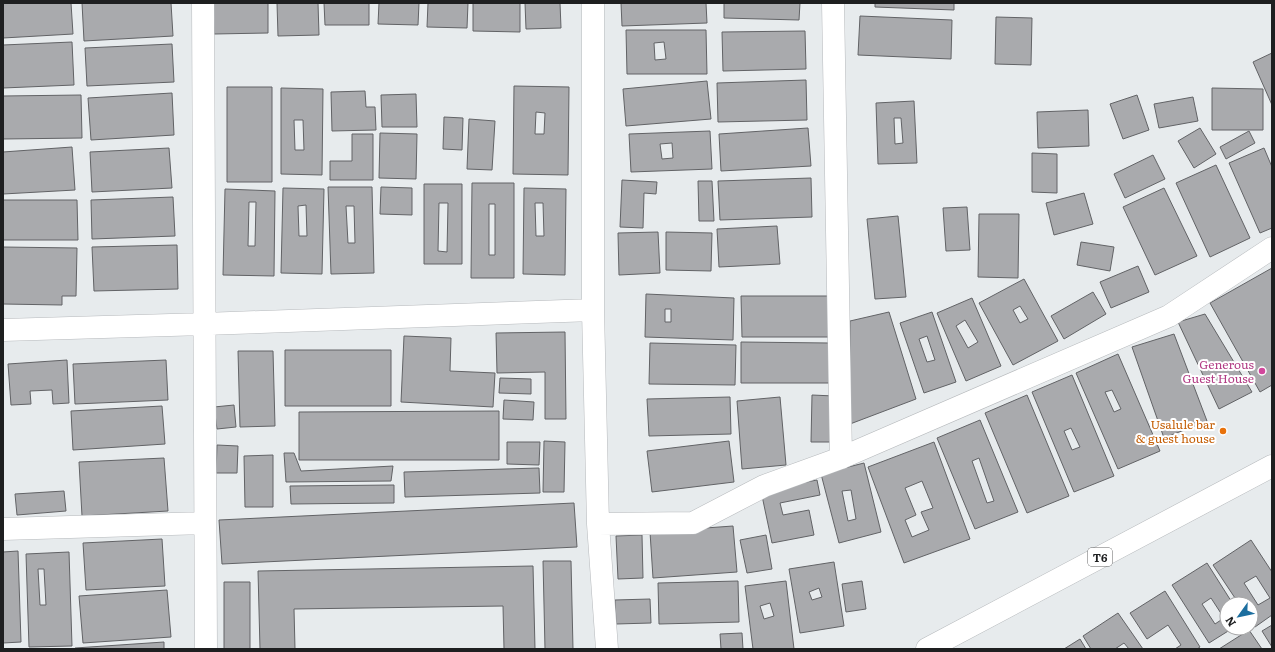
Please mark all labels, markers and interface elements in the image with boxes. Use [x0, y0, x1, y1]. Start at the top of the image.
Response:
place label: Generous Guest House [1183, 355, 1255, 387]
marker: Generous Guest House [1257, 366, 1267, 376]
place label: Usalule bar & guest house [1136, 415, 1215, 447]
marker: Usalule bar & guest house [1218, 426, 1228, 436]
road number: T6 [1088, 548, 1112, 566]
north arrow [1219, 596, 1259, 636]
text: N [1221, 614, 1239, 630]

